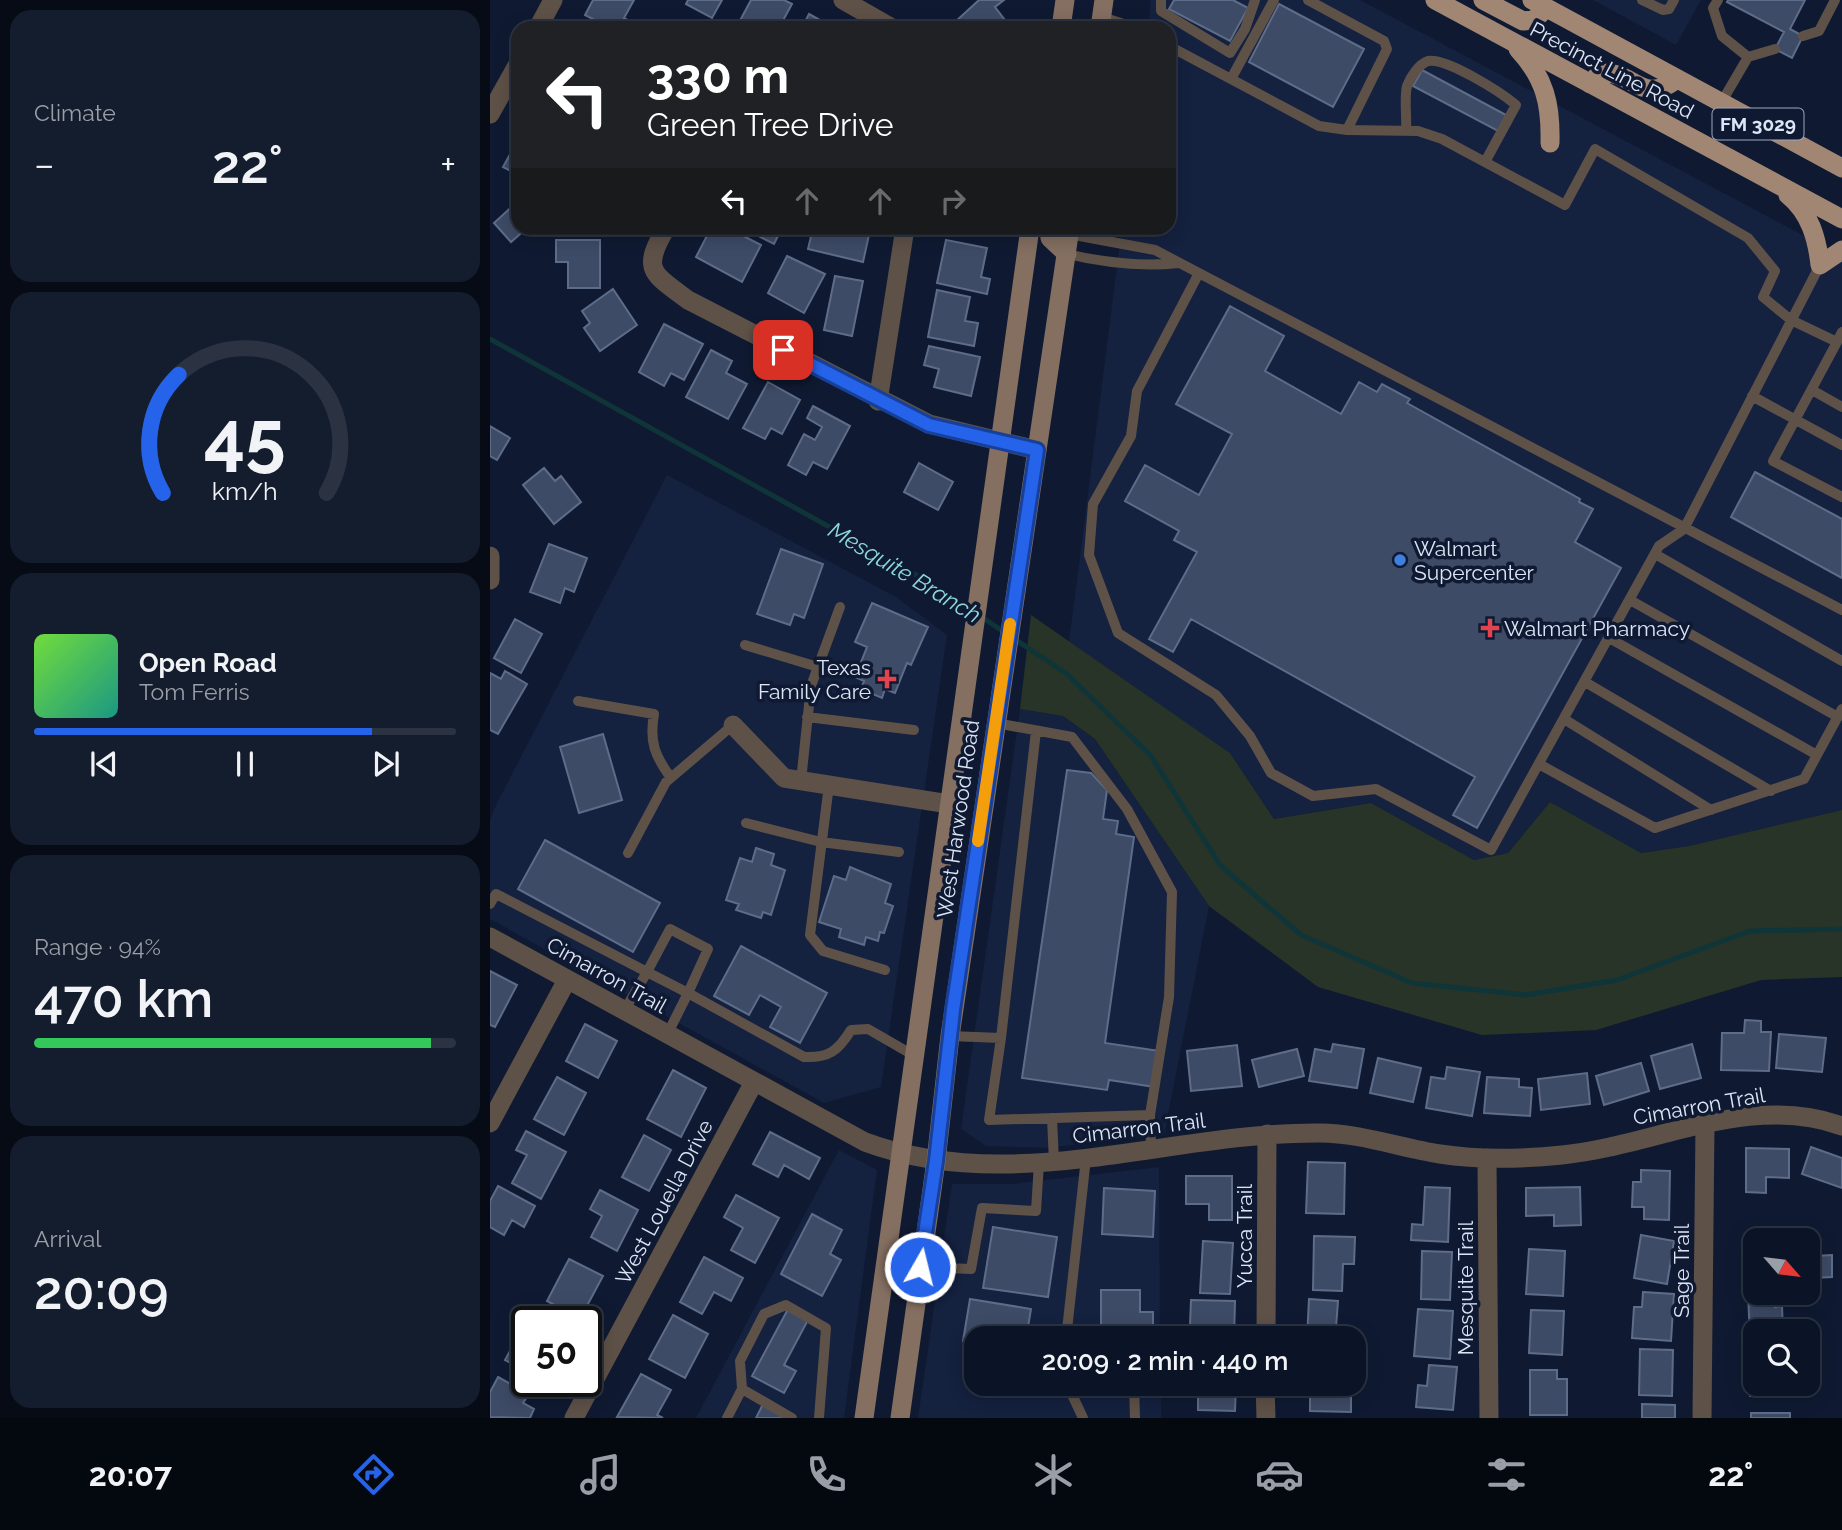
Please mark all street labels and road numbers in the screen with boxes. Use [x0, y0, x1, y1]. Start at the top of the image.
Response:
street label: Precinct Line Road [1526, 16, 1698, 124]
road number: FM 3029 [1712, 108, 1804, 140]
street label: West Harwood Road [932, 718, 984, 920]
street label: Cimarron Trail [543, 932, 672, 1018]
street label: Cimarron Trail [1631, 1082, 1767, 1130]
street label: Cimarron Trail [1071, 1107, 1207, 1149]
street label: West Louella Drive [610, 1115, 718, 1289]
street label: Yucca Trail [1232, 1184, 1257, 1288]
street label: Mesquite Trail [1453, 1220, 1478, 1355]
street label: Sage Trail [1669, 1224, 1694, 1318]

